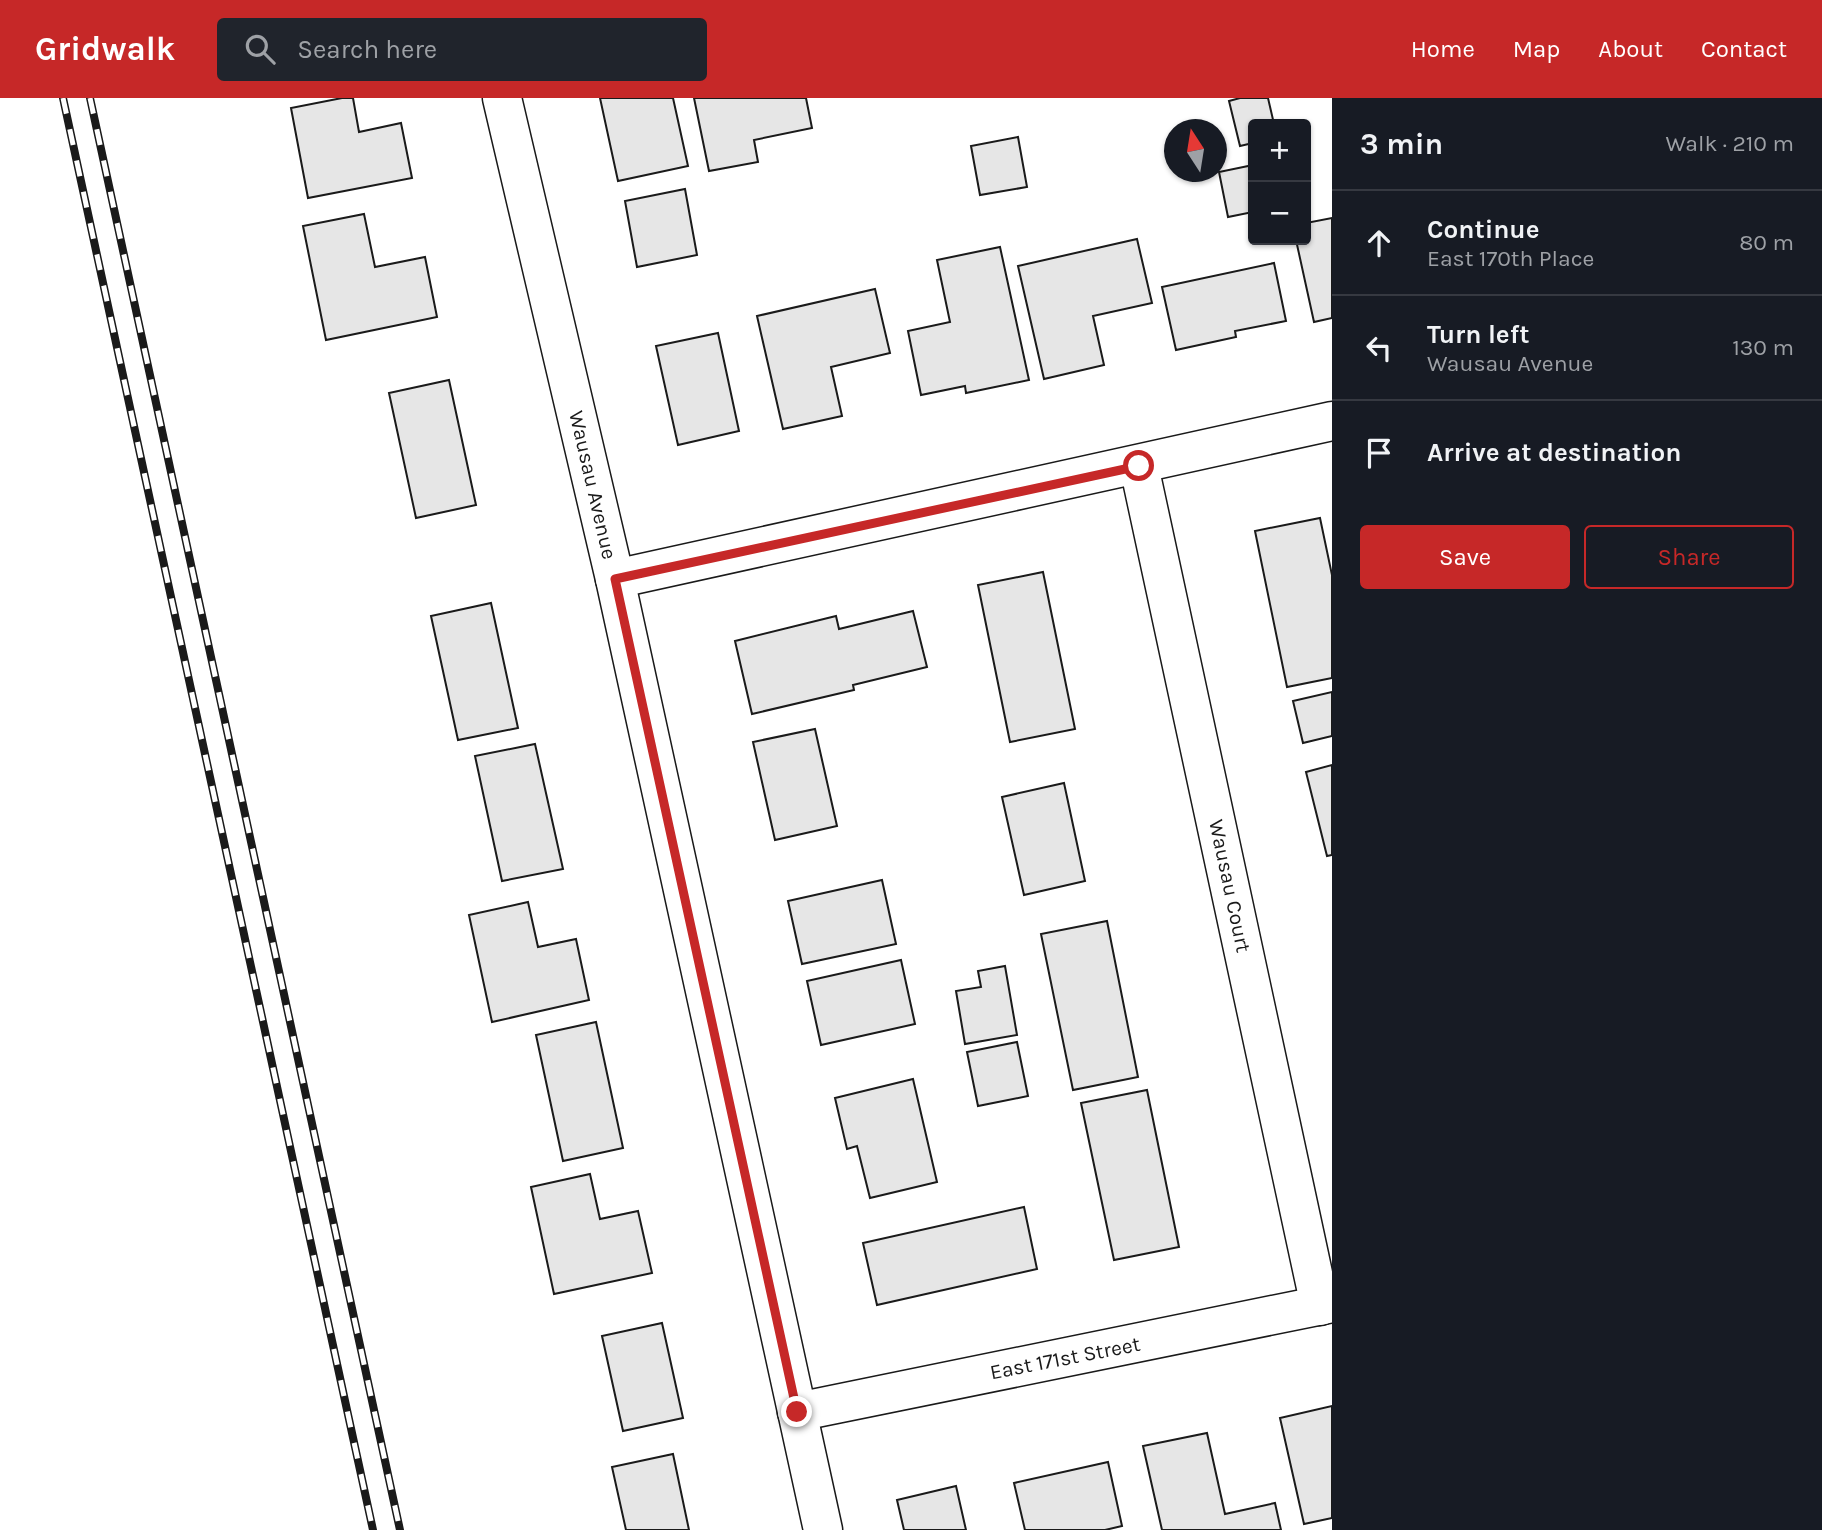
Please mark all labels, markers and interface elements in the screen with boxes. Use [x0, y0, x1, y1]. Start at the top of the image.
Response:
search box [217, 18, 707, 81]
text: Gridwalk [35, 30, 175, 68]
icon: search [241, 30, 279, 68]
text: Search here [297, 34, 437, 65]
text: Home [1411, 35, 1475, 63]
text: Map [1513, 35, 1560, 63]
text: About [1598, 35, 1663, 63]
text: Contact [1701, 35, 1787, 63]
north arrow [1164, 119, 1227, 182]
map controls [1248, 119, 1311, 245]
button: + [1248, 119, 1311, 182]
text: 3 min [1360, 126, 1443, 162]
text: Walk · 210 m [1666, 130, 1794, 157]
button: − [1248, 182, 1311, 245]
text: Continue [1427, 214, 1539, 245]
icon: ahead [1360, 224, 1398, 262]
text: 80 m [1739, 229, 1794, 256]
text: East 170th Place [1427, 245, 1594, 272]
text: Turn left [1427, 319, 1529, 350]
icon: left [1360, 329, 1398, 367]
text: 130 m [1732, 334, 1794, 361]
text: Wausau Avenue [1427, 350, 1593, 377]
street label: Wausau Avenue [564, 408, 622, 562]
icon: arrive [1360, 434, 1398, 472]
text: Arrive at destination [1427, 437, 1681, 468]
route start [1123, 450, 1154, 481]
button: Save [1360, 525, 1570, 589]
button: Share [1584, 525, 1794, 589]
street label: Wausau Court [1204, 817, 1256, 955]
street label: East 171st Street [988, 1332, 1142, 1384]
route end [781, 1396, 812, 1427]

